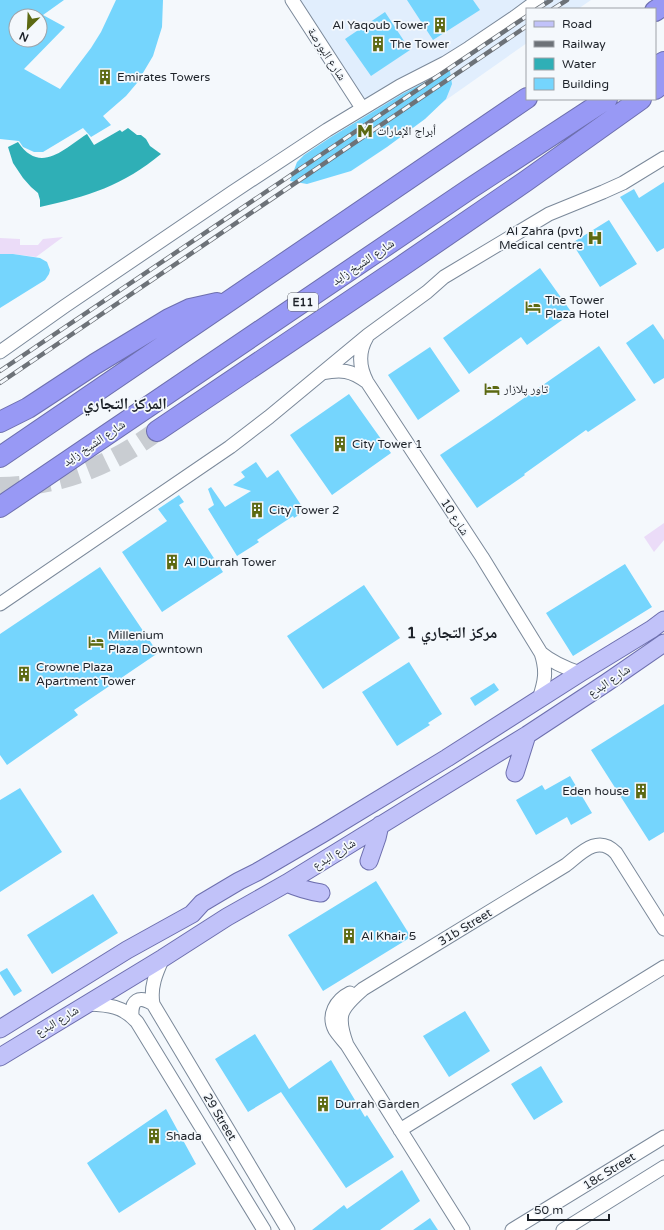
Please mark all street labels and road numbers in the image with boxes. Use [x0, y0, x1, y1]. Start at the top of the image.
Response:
street label: شارع البورصة [304, 25, 349, 84]
street label: شارع الشيخ زايد [329, 236, 397, 289]
road number: E11 [288, 293, 318, 311]
street label: شارع الشيخ زايد [60, 417, 128, 470]
street label: شارع 10 [437, 496, 472, 539]
street label: شارع البدع [585, 662, 633, 701]
street label: شارع البدع [310, 835, 359, 873]
street label: 31b Street [436, 905, 495, 948]
street label: شارع البدع [33, 1003, 82, 1040]
street label: 29 Street [200, 1091, 240, 1143]
street label: 18c Street [580, 1149, 638, 1193]

